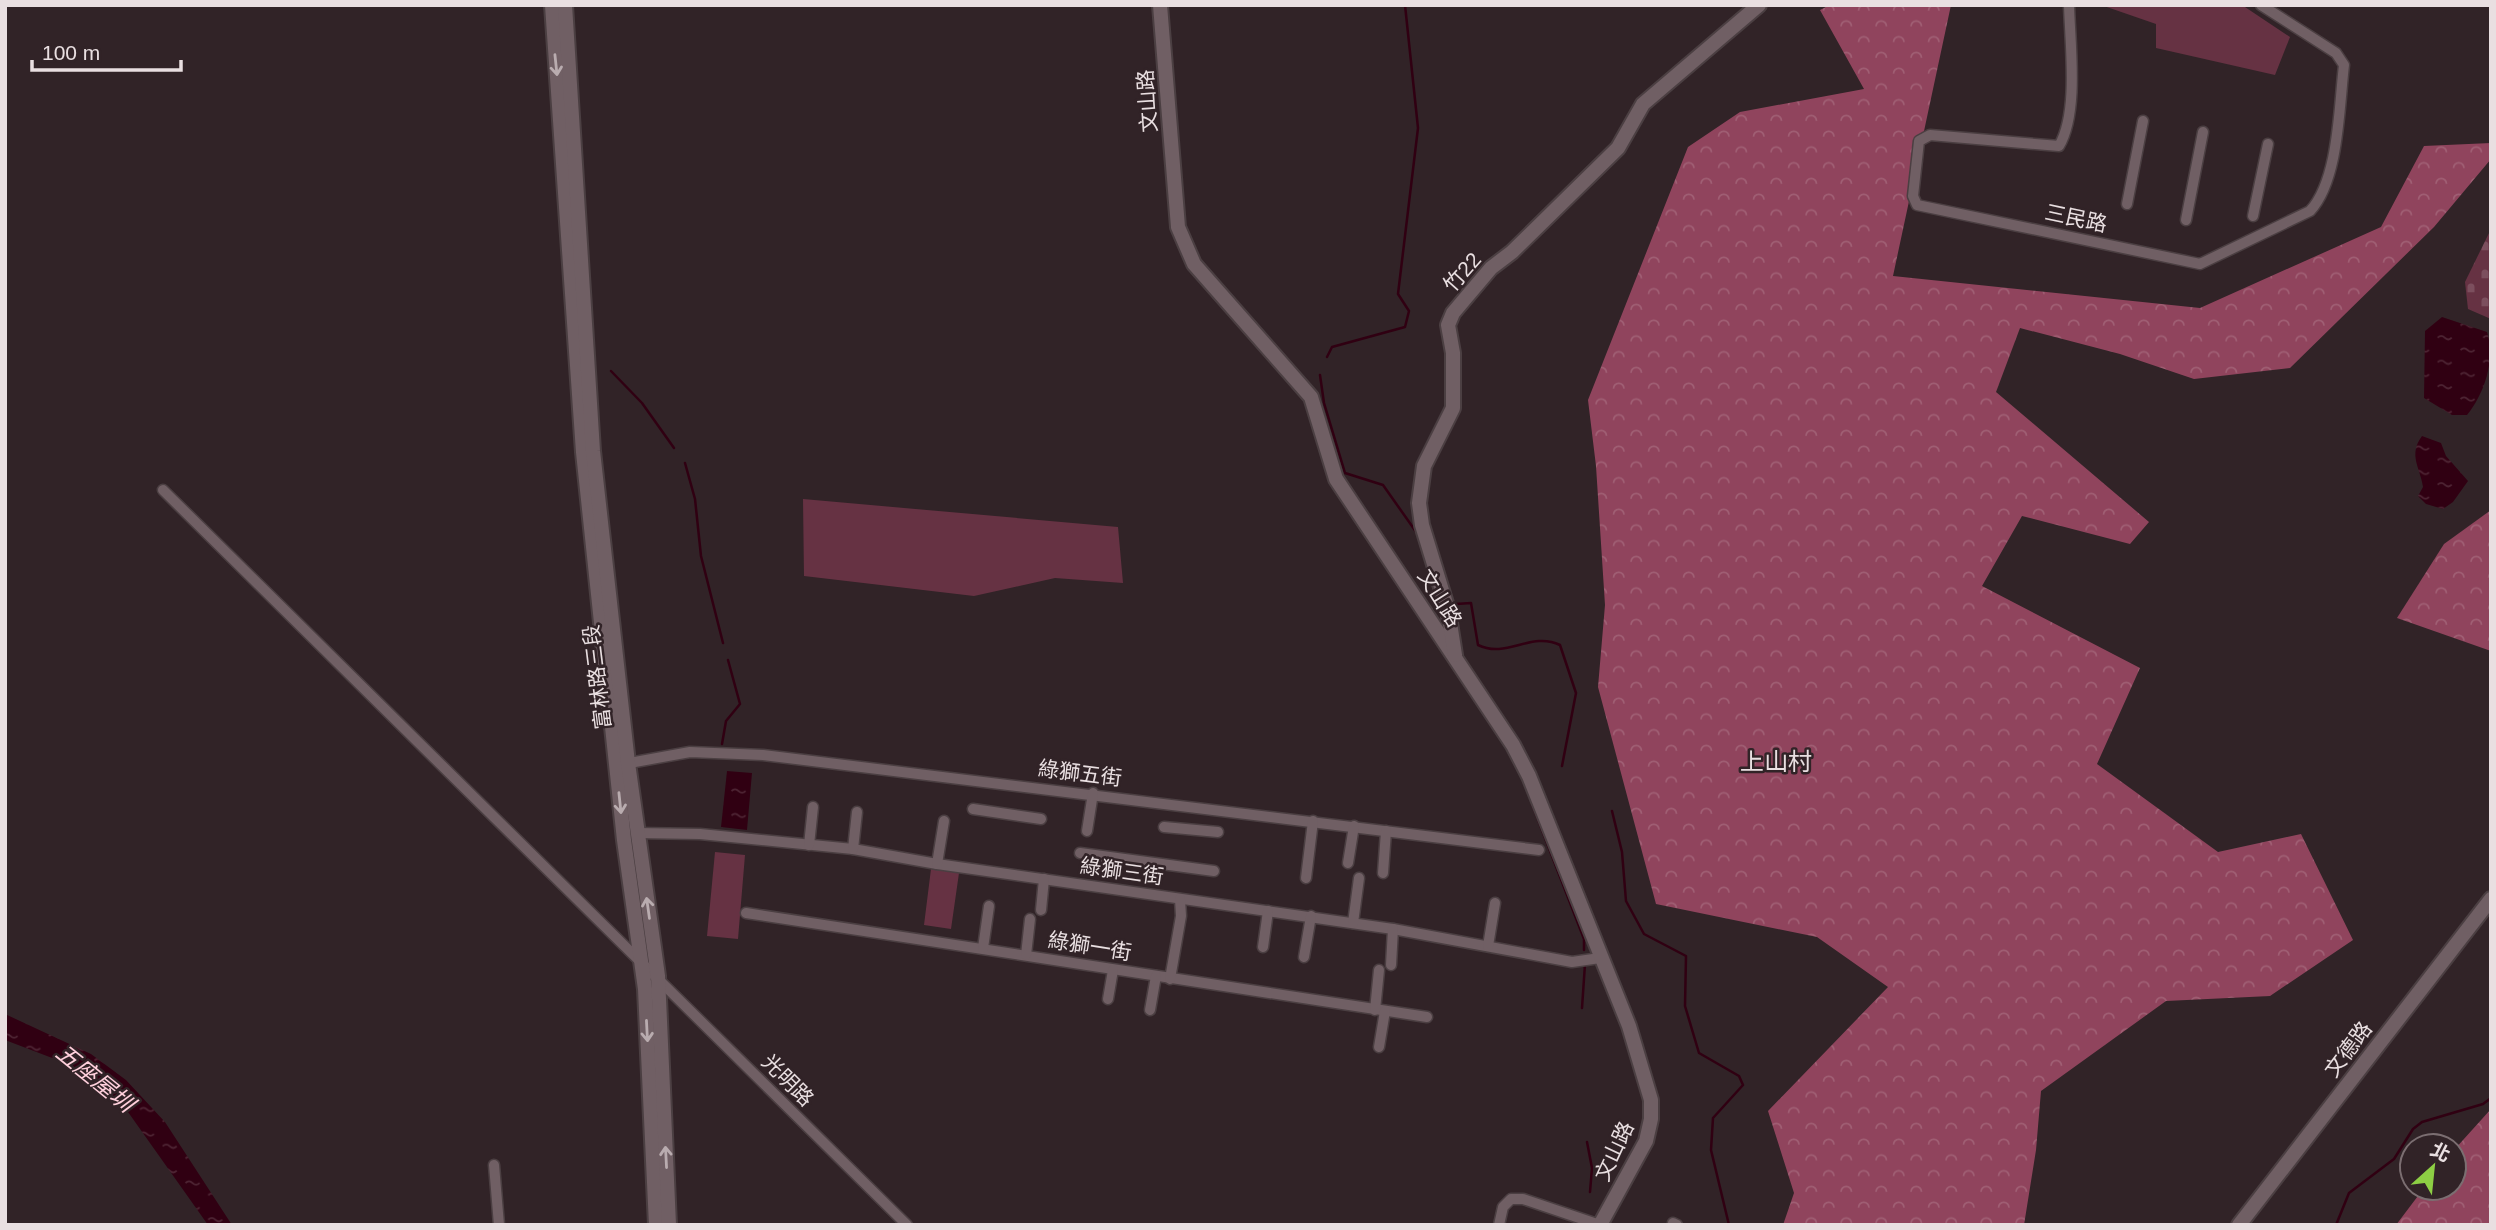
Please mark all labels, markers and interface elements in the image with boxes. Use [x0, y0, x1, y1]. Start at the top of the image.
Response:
scale bar [32, 28, 180, 72]
text: 100 m [42, 41, 100, 64]
one-way arrow [550, 53, 563, 76]
street label: 文山路 [1133, 69, 1161, 133]
street label: 三民路 [2043, 200, 2109, 236]
street label: 竹22 [1439, 248, 1485, 296]
street label: 文山路 [1414, 565, 1466, 631]
street label: 富林路三段 [579, 623, 615, 731]
district label: 上山村 [1740, 748, 1812, 775]
street label: 綠獅五街 [1037, 756, 1123, 790]
one-way arrow [614, 791, 627, 813]
street label: 綠獅三街 [1079, 854, 1165, 888]
one-way arrow [641, 897, 654, 920]
street label: 綠獅一街 [1047, 928, 1133, 964]
street label: 文德路 [2320, 1017, 2376, 1081]
one-way arrow [641, 1019, 654, 1042]
water label: 五座屋圳 [51, 1039, 141, 1119]
street label: 光明路 [758, 1050, 818, 1110]
street label: 文山路 [1590, 1118, 1638, 1184]
north arrow [2398, 1132, 2468, 1202]
text: 北 [2427, 1139, 2454, 1166]
one-way arrow [660, 1145, 673, 1168]

